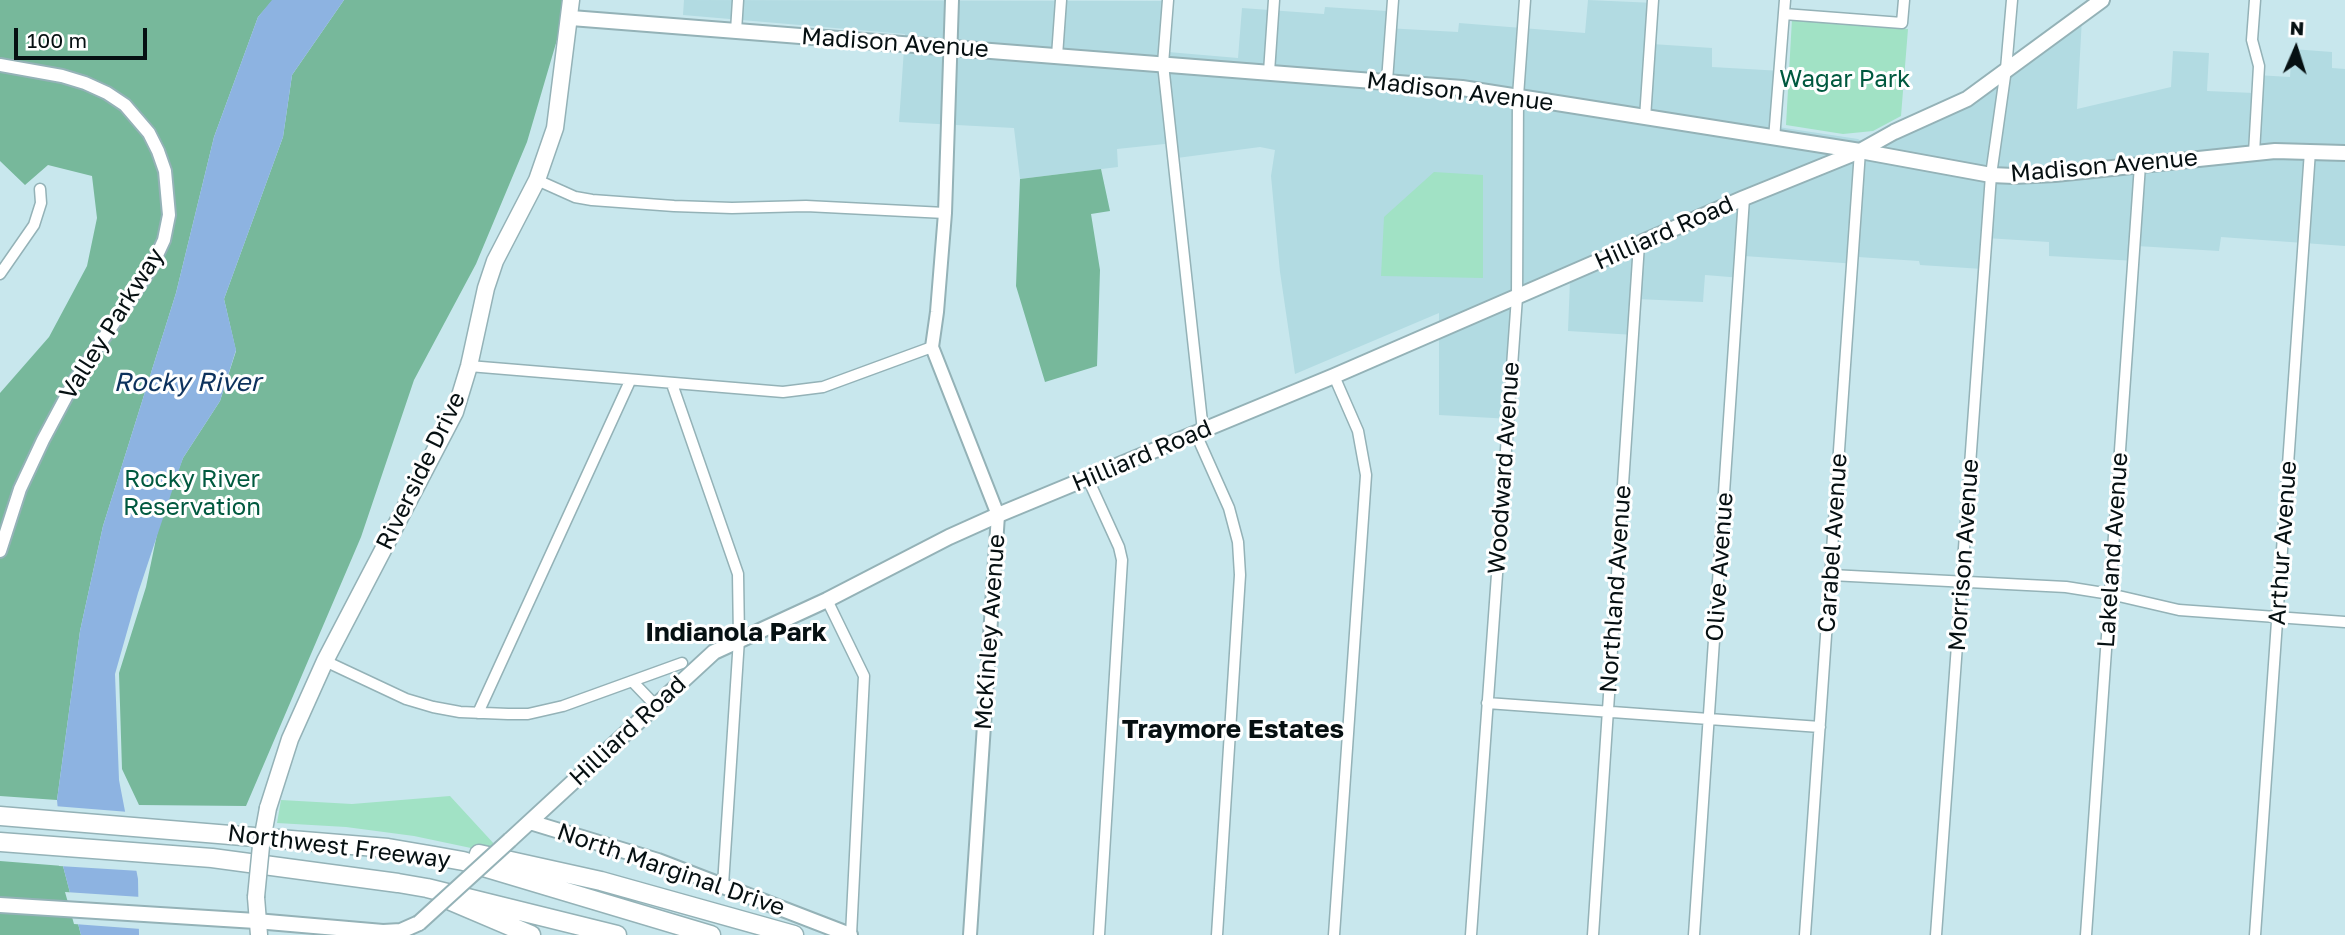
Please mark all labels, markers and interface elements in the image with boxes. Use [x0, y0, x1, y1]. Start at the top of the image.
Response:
scale bar [18, 14, 150, 58]
north arrow [2261, 14, 2331, 84]
text: N [2289, 16, 2305, 39]
street label: Madison Avenue [800, 22, 990, 64]
text: 100 m [27, 27, 87, 53]
park label: Wagar Park [1779, 65, 1911, 93]
street label: Madison Avenue [1365, 66, 1555, 118]
street label: Madison Avenue [2009, 143, 2199, 189]
street label: Hilliard Road [1590, 190, 1738, 276]
street label: Valley Parkway [54, 243, 170, 405]
street label: Woodward Avenue [1482, 361, 1526, 575]
water label: Rocky River [113, 367, 261, 399]
street label: Riverside Drive [370, 387, 472, 555]
street label: Hilliard Road [1068, 414, 1216, 498]
street label: Lakeland Avenue [2092, 451, 2134, 649]
street label: Carabel Avenue [1812, 452, 1854, 634]
street label: Morrison Avenue [1943, 458, 1985, 652]
street label: Arthur Avenue [2263, 460, 2303, 626]
park label: Rocky River Reservation [123, 465, 261, 521]
street label: Northland Avenue [1594, 484, 1638, 694]
street label: Olive Avenue [1700, 491, 1740, 643]
street label: McKinley Avenue [969, 533, 1011, 731]
district label: Indianola Park [645, 617, 827, 649]
street label: Hilliard Road [564, 670, 692, 792]
district label: Traymore Estates [1122, 714, 1344, 746]
street label: North Marginal Drive [553, 818, 789, 922]
street label: Northwest Freeway [226, 819, 452, 875]

